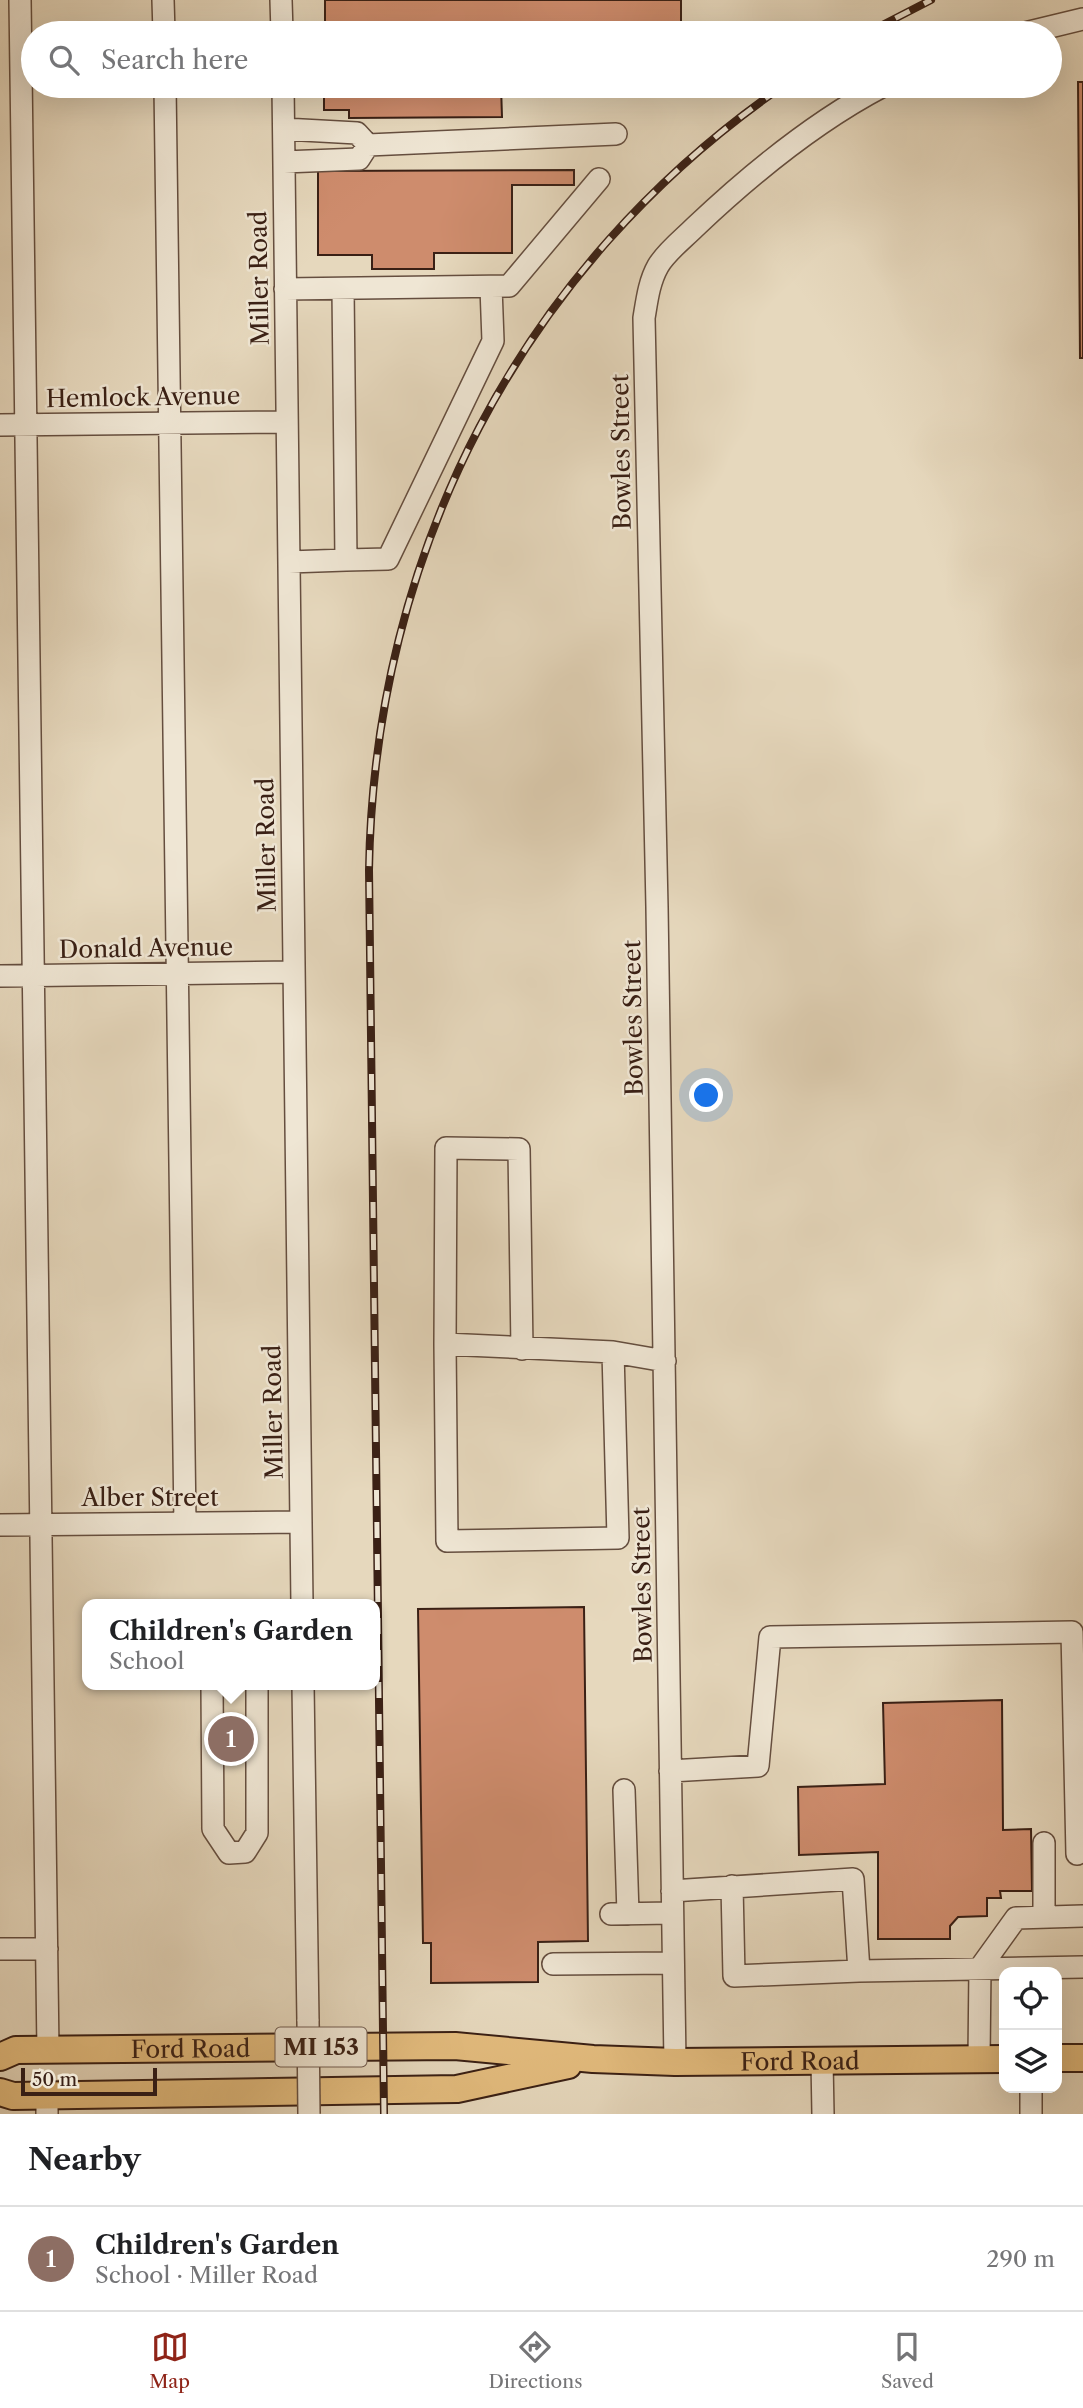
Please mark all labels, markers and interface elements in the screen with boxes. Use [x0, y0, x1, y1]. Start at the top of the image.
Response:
search box [21, 21, 1062, 98]
icon: search [45, 41, 83, 79]
text: Search here [101, 44, 248, 76]
street label: Miller Road [243, 210, 275, 346]
street label: Bowles Street [605, 373, 637, 530]
street label: Hemlock Avenue [46, 381, 240, 413]
street label: Miller Road [250, 777, 282, 913]
street label: Donald Avenue [59, 932, 233, 964]
street label: Bowles Street [617, 939, 649, 1096]
your location [689, 1078, 723, 1112]
street label: Miller Road [257, 1344, 289, 1480]
street label: Alber Street [81, 1483, 219, 1512]
street label: Bowles Street [626, 1506, 658, 1663]
popup [82, 1599, 380, 1690]
text: Children's Garden [109, 1615, 353, 1647]
text: School [109, 1647, 184, 1675]
pin: 1 [208, 1713, 254, 1765]
map controls [999, 1967, 1062, 2093]
button: locate [999, 1967, 1062, 2030]
road number: MI 153 [276, 2028, 366, 2066]
button: layers [999, 2030, 1062, 2093]
street label: Ford Road [131, 2033, 251, 2063]
street label: Ford Road [740, 2046, 860, 2076]
scale bar [21, 2065, 158, 2097]
text: 50 m [32, 2068, 77, 2091]
text: Nearby [28, 2141, 141, 2178]
text: Children's Garden [95, 2229, 339, 2261]
text: 1 [46, 2245, 56, 2273]
text: 290 m [986, 2245, 1055, 2273]
text: School · Miller Road [95, 2261, 318, 2289]
tab: Map [149, 2328, 190, 2393]
tab: Directions [489, 2328, 582, 2393]
tab: Saved [881, 2328, 934, 2393]

